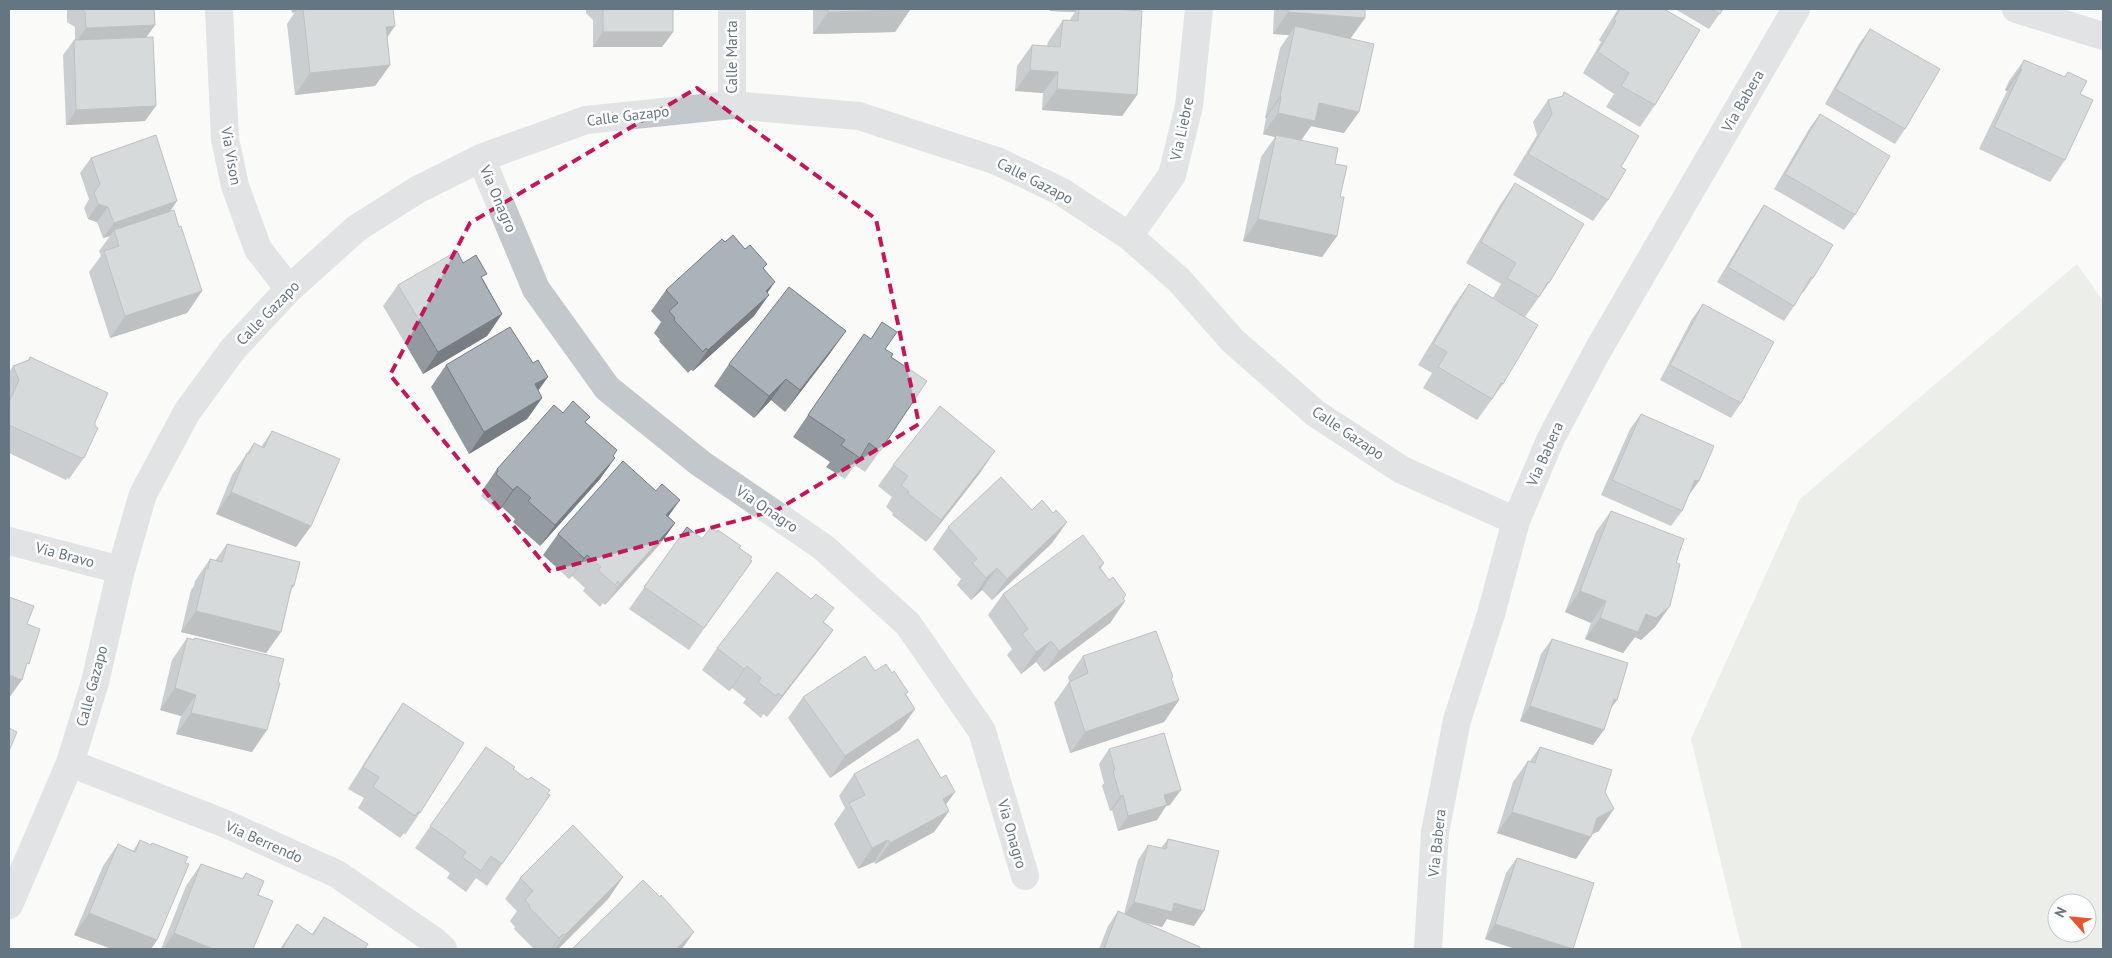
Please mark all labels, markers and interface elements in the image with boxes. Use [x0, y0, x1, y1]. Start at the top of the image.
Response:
street label: Calle Marta [722, 20, 741, 94]
street label: Via Babera [1717, 66, 1768, 136]
street label: Via Liebre [1165, 96, 1197, 163]
street label: Calle Gazapo [586, 101, 670, 130]
street label: Via Vison [217, 124, 246, 186]
street label: Calle Gazapo [994, 153, 1077, 208]
street label: Via Onagro [475, 161, 521, 235]
street label: Calle Gazapo [232, 276, 303, 349]
street label: Calle Gazapo [1309, 401, 1388, 464]
street label: Via Babera [1522, 419, 1567, 490]
street label: Via Onagro [732, 480, 802, 536]
street label: Via Bravo [33, 537, 97, 572]
street label: Calle Gazapo [72, 643, 111, 728]
street label: Via Onagro [993, 796, 1031, 871]
street label: Via Babera [1423, 808, 1450, 879]
street label: Via Berrendo [222, 816, 306, 867]
north arrow [2047, 893, 2097, 943]
text: N [2050, 904, 2071, 920]

